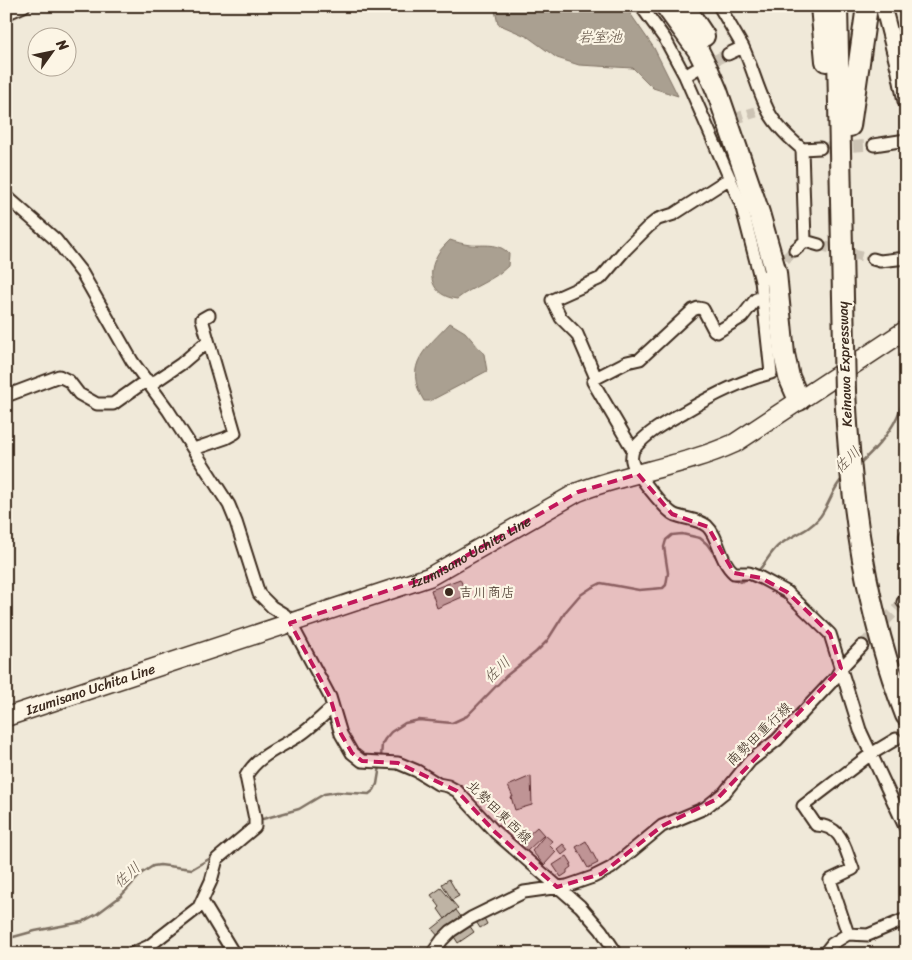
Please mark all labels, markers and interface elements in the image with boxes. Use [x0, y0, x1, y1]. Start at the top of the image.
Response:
water label: 岩室池 [577, 24, 623, 50]
north arrow [28, 28, 78, 78]
text: N [49, 33, 76, 56]
street label: Keinawa Expressway [830, 300, 860, 427]
water label: 佐川 [827, 440, 867, 480]
street label: Izumisano Uchita Line [406, 509, 536, 595]
place label: 吉川商店 [459, 580, 515, 605]
marker: 吉川商店 [443, 586, 455, 598]
water label: 佐川 [477, 650, 517, 690]
street label: Izumisano Uchita Line [22, 656, 158, 722]
street label: 南勢田重行線 [720, 696, 798, 772]
street label: 北勢田東西線 [460, 774, 538, 850]
water label: 佐川 [107, 855, 147, 895]

